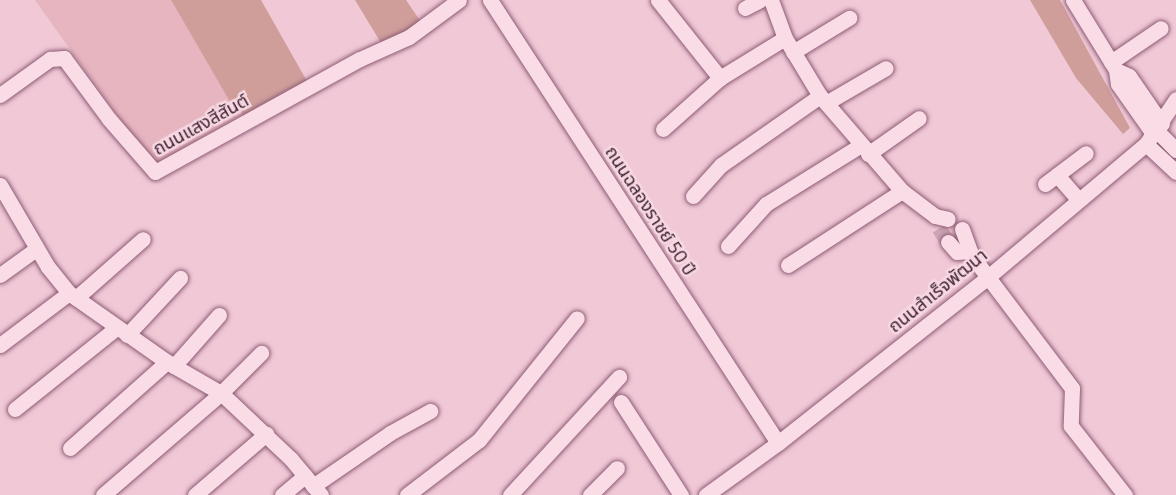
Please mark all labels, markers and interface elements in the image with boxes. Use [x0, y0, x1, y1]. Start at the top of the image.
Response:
street label: ถนนแสงสีสันต์ [149, 90, 253, 160]
street label: ถนนฉลองราชย์ 50 ปี [600, 142, 700, 280]
street label: ถนนสำเร็จพัฒนา [884, 245, 992, 337]

